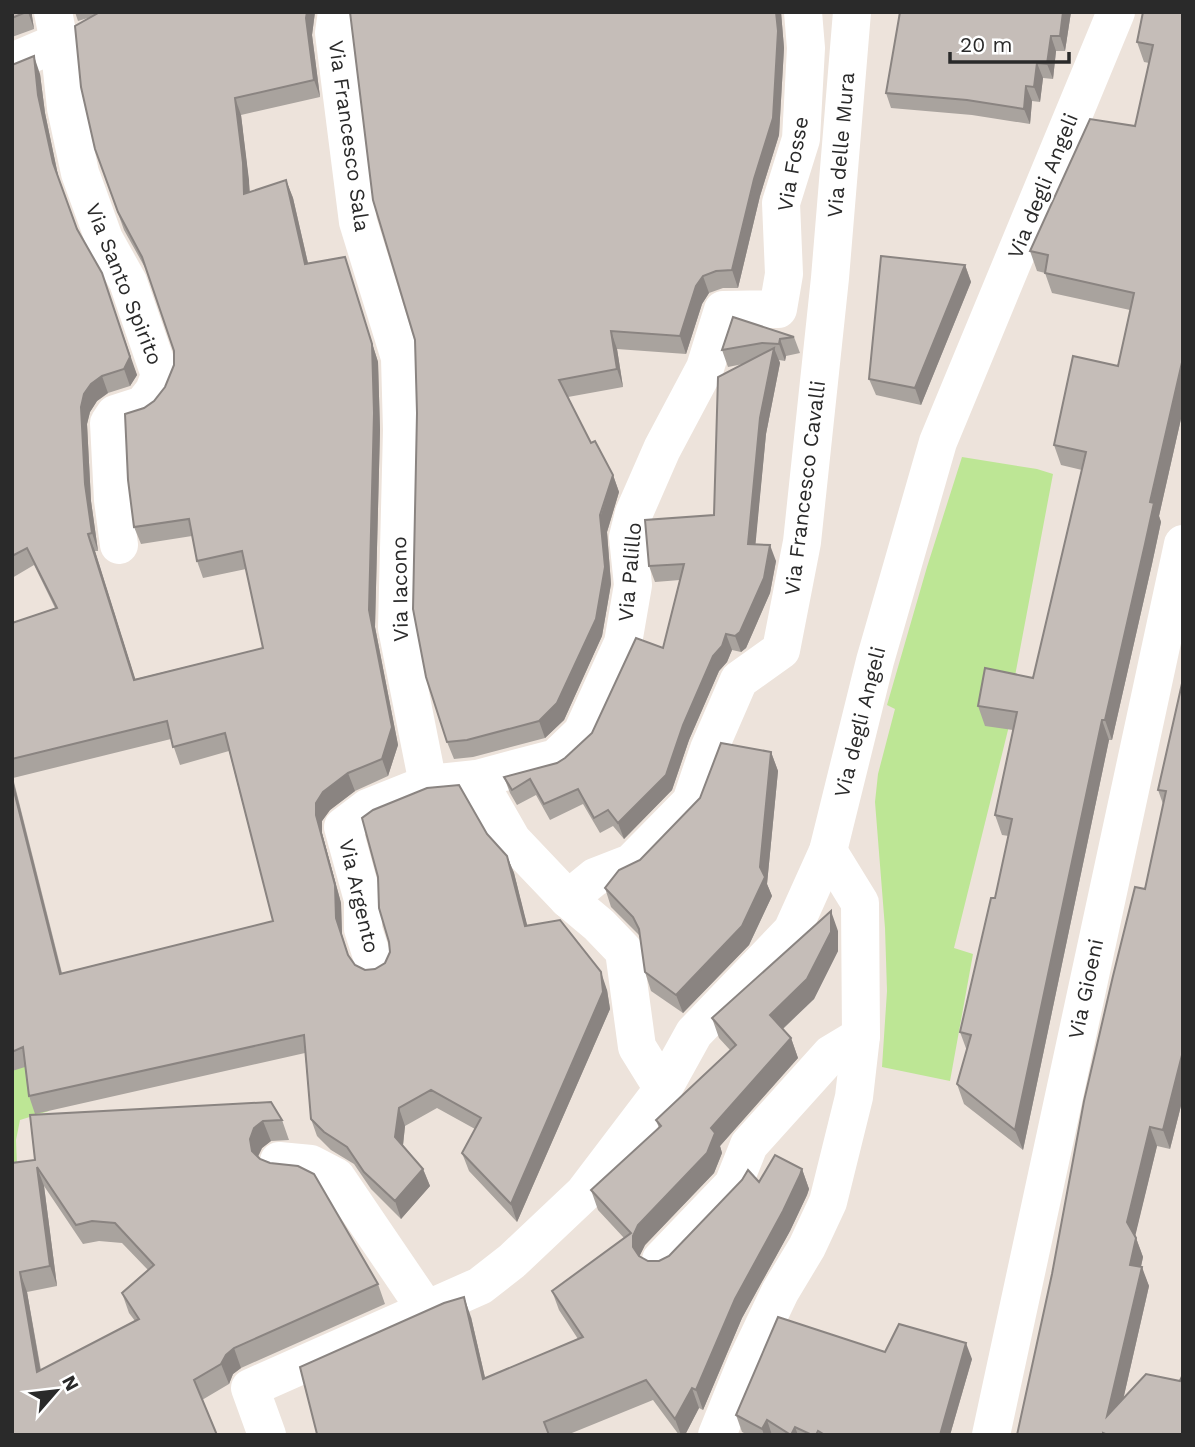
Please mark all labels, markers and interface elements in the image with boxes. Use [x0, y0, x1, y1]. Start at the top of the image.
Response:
scale bar [950, 21, 1069, 65]
text: 20 m [960, 32, 1012, 57]
street label: Via Francesco Sala [324, 39, 375, 233]
street label: Via delle Mura [822, 71, 859, 219]
street label: Via degli Angeli [1002, 109, 1083, 262]
street label: Via Fosse [772, 114, 813, 213]
street label: Via Santo Spirito [81, 199, 168, 368]
street label: Via Francesco Cavalli [779, 379, 830, 597]
street label: Via Palillo [613, 521, 646, 623]
street label: Via Iacono [386, 536, 413, 642]
street label: Via degli Angeli [829, 644, 890, 800]
street label: Via Argento [334, 836, 385, 955]
street label: Via Gioeni [1063, 936, 1108, 1041]
north arrow [21, 1356, 91, 1426]
text: N [57, 1372, 84, 1395]

